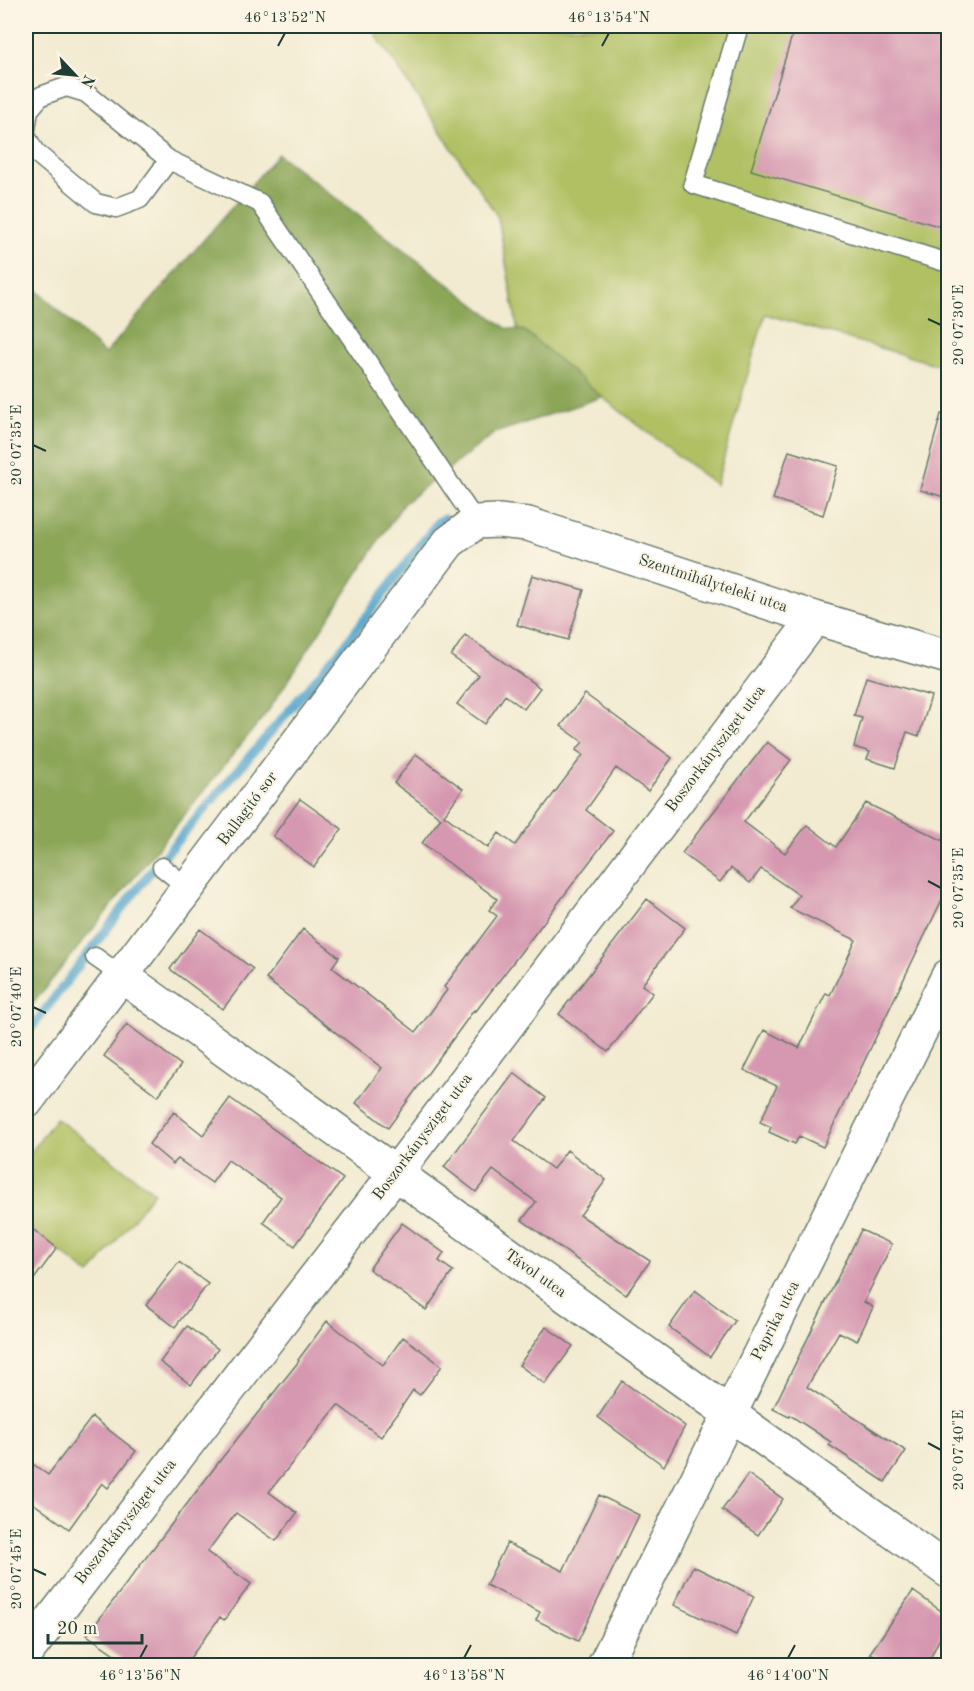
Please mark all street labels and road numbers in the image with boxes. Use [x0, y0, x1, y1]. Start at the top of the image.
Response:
street label: Szentmihályteleki utca [636, 552, 790, 616]
street label: Boszorkánysziget utca [663, 683, 769, 815]
street label: Ballagitó sor [215, 769, 281, 849]
street label: Boszorkánysziget utca [370, 1071, 476, 1203]
street label: Távol utca [501, 1247, 569, 1301]
street label: Paprika utca [749, 1279, 803, 1363]
street label: Boszorkánysziget utca [72, 1456, 180, 1588]

